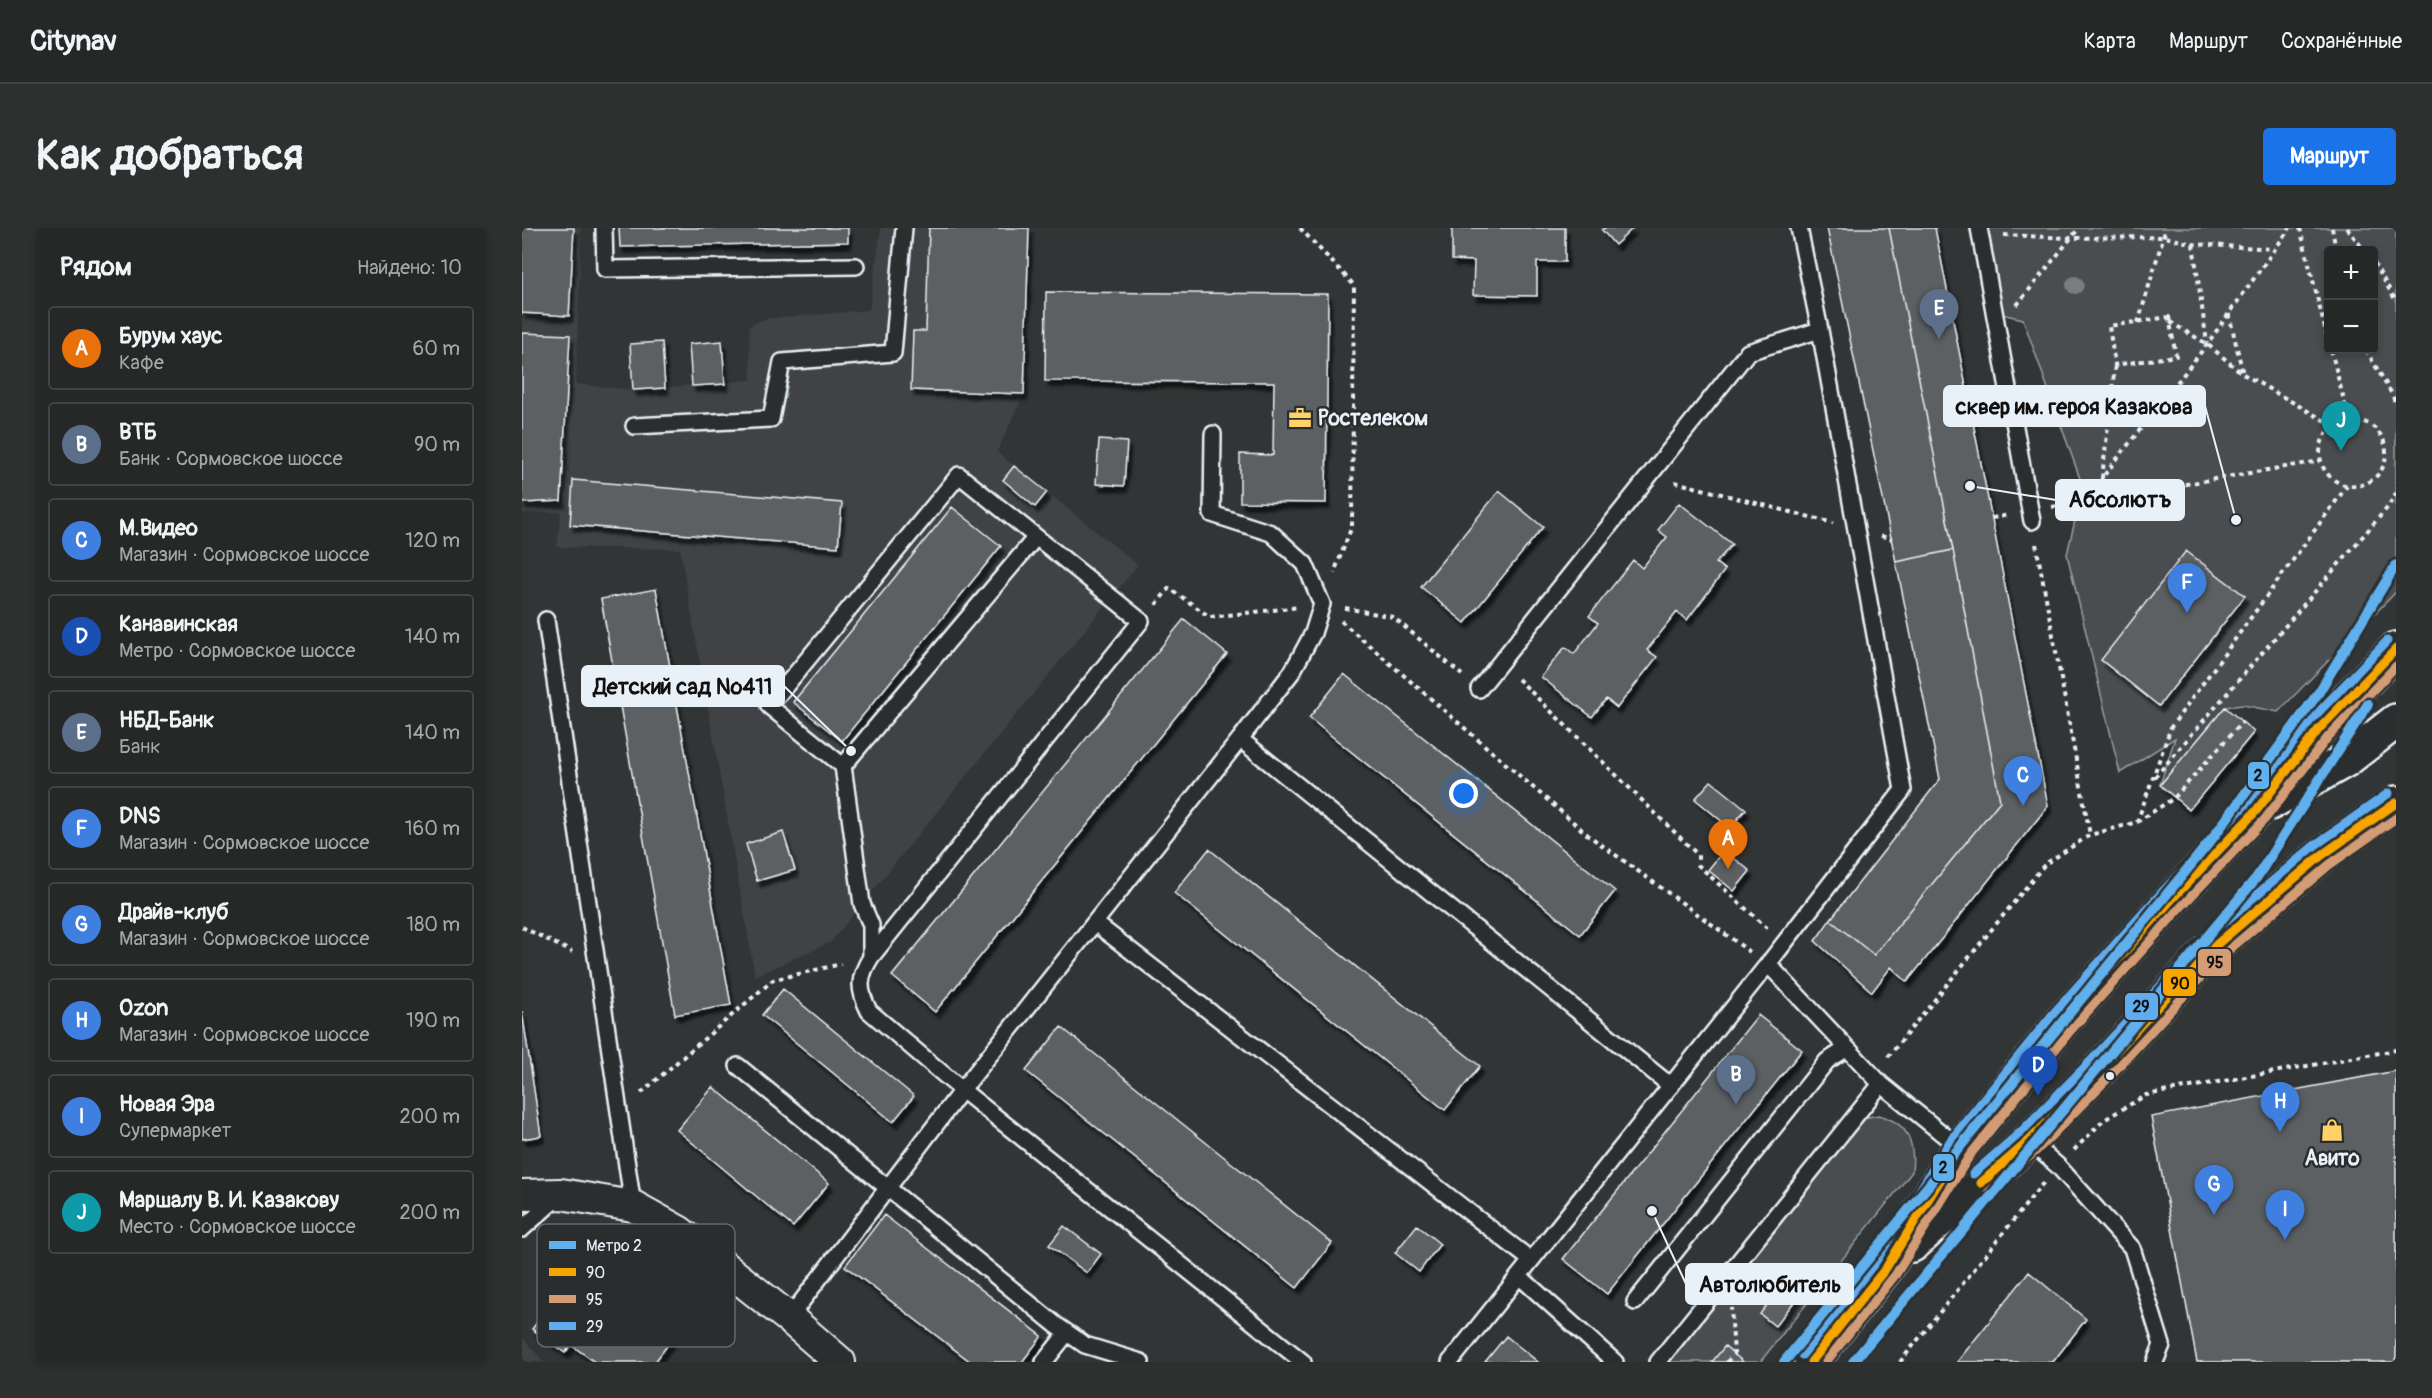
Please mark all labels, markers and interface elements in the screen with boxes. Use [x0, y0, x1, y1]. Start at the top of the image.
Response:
text: Citynav [30, 24, 117, 59]
text: Карта [2084, 28, 2136, 55]
text: Маршрут [2169, 28, 2248, 55]
text: Сохранённые [2281, 28, 2402, 55]
button: Маршрут [2263, 128, 2396, 185]
text: Как добраться [36, 130, 303, 182]
map controls [2324, 246, 2378, 354]
button: + [2324, 246, 2378, 300]
text: Рядом [60, 251, 132, 283]
text: Найдено: 10 [357, 255, 462, 280]
pin: E [1920, 290, 1958, 339]
button: − [2324, 300, 2378, 354]
text: Бурум хаус [119, 322, 222, 350]
text: A [75, 336, 88, 361]
text: 60 m [413, 336, 460, 361]
text: Кафе [119, 350, 164, 375]
callout: сквер им. героя Казакова [1944, 386, 2205, 426]
text: сквер им. героя Казакова [1955, 393, 2192, 421]
pin: J [2322, 402, 2360, 451]
office icon: Ростелеком [1287, 405, 1313, 431]
place label: Ростелеком [1318, 405, 1428, 432]
text: ВТБ [119, 418, 157, 446]
text: B [76, 432, 87, 457]
text: 90 m [414, 432, 460, 457]
text: Банк · Сормовское шоссе [119, 446, 343, 471]
callout: Абсолютъ [2056, 480, 2184, 520]
text: Абсолютъ [2068, 486, 2172, 514]
text: М.Видео [119, 514, 198, 542]
text: C [75, 528, 88, 553]
text: 120 m [405, 528, 460, 553]
text: Магазин · Сормовское шоссе [119, 542, 369, 567]
pin: F [2168, 564, 2206, 613]
text: Канавинская [119, 610, 238, 638]
text: D [75, 624, 88, 649]
text: 140 m [405, 624, 460, 649]
text: Метро · Сормовское шоссе [119, 638, 355, 663]
callout: Детский сад №411 [582, 666, 784, 706]
text: Детский сад №411 [592, 673, 772, 701]
text: НБД-Банк [119, 706, 214, 734]
text: E [76, 720, 87, 745]
text: 140 m [405, 720, 460, 745]
text: Банк [119, 734, 161, 759]
pin: C [2004, 756, 2042, 806]
line badge: 2 [2247, 761, 2270, 790]
text: 2 [2254, 766, 2263, 786]
your location [1449, 779, 1478, 808]
text: DNS [119, 802, 161, 830]
text: F [75, 816, 88, 841]
text: 160 m [405, 816, 460, 841]
pin: A [1708, 820, 1748, 869]
text: Магазин · Сормовское шоссе [119, 830, 369, 855]
text: Драйв-клуб [119, 898, 229, 926]
text: G [75, 912, 88, 937]
text: 180 m [406, 912, 460, 937]
text: Магазин · Сормовское шоссе [119, 926, 369, 951]
line badge: 95 [2197, 948, 2232, 977]
text: 95 [2207, 953, 2224, 973]
line badge: 90 [2162, 968, 2197, 997]
text: 90 [2170, 974, 2190, 994]
line badge: 29 [2124, 992, 2159, 1021]
text: Ozon [119, 994, 168, 1022]
text: 29 [2132, 997, 2150, 1017]
text: H [75, 1008, 88, 1033]
text: 190 m [406, 1008, 460, 1033]
text: Магазин · Сормовское шоссе [119, 1022, 369, 1047]
pin: D [2018, 1046, 2058, 1096]
pin: B [1716, 1056, 1756, 1105]
unlabelled marker [2104, 1070, 2116, 1082]
pin: H [2260, 1082, 2300, 1132]
text: Новая Эра [119, 1090, 215, 1118]
text: I [79, 1104, 84, 1129]
text: 200 m [399, 1104, 460, 1129]
shop icon: Авито [2319, 1117, 2345, 1143]
text: Супермаркет [119, 1118, 231, 1143]
place label: Авито [2304, 1145, 2360, 1172]
line badge: 2 [1932, 1153, 1955, 1182]
text: 2 [1939, 1158, 1948, 1178]
pin: G [2194, 1166, 2234, 1215]
text: Маршалу В. И. Казакову [119, 1186, 339, 1214]
pin: I [2266, 1190, 2304, 1240]
text: J [77, 1200, 86, 1225]
text: 200 m [399, 1200, 460, 1225]
text: Место · Сормовское шоссе [119, 1214, 356, 1239]
legend [537, 1224, 735, 1347]
text: Метро 2 [586, 1236, 642, 1256]
text: 90 [586, 1263, 605, 1283]
callout: Автолюбитель [1686, 1264, 1853, 1304]
text: Автолюбитель [1699, 1271, 1841, 1299]
text: 95 [586, 1290, 603, 1310]
text: 29 [586, 1317, 603, 1337]

